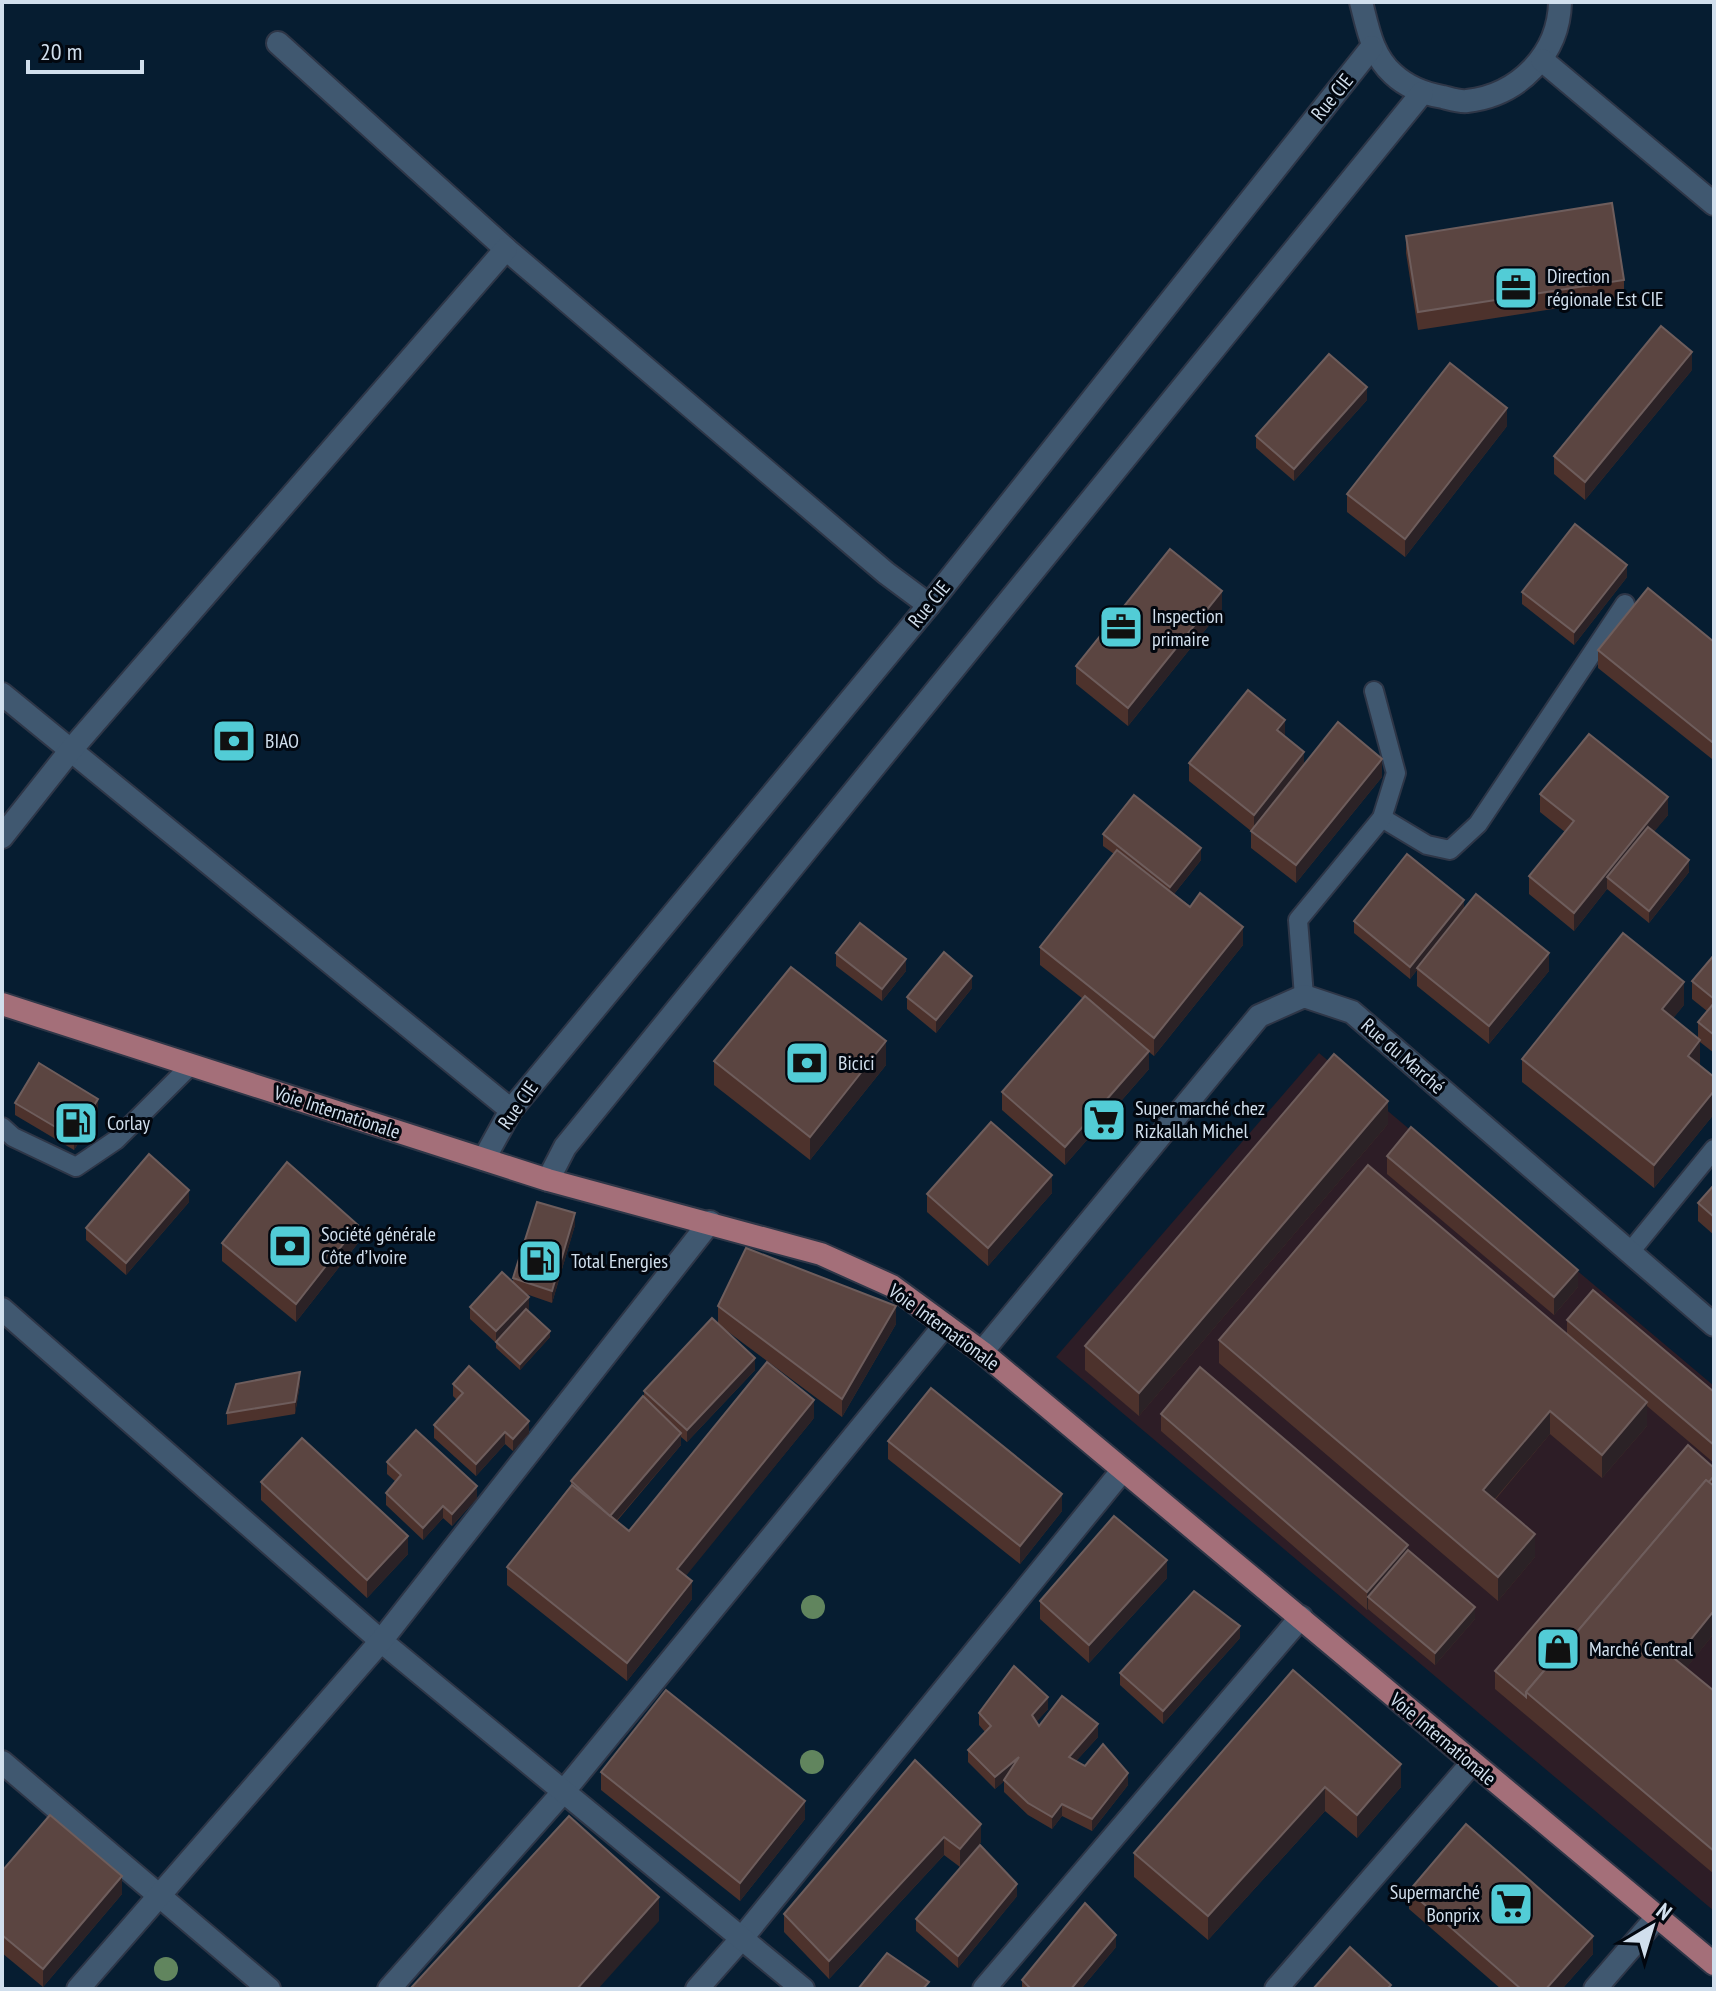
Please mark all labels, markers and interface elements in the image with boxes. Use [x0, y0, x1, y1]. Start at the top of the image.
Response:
scale bar [28, 24, 142, 74]
text: 20 m [40, 36, 82, 67]
street label: Rue CIE [1305, 68, 1359, 126]
place label: Direction régionale Est CIE [1547, 263, 1664, 312]
office icon: Direction régionale Est CIE [1492, 264, 1540, 312]
street label: Rue CIE [902, 575, 956, 633]
office icon: Inspection primaire [1097, 603, 1145, 651]
place label: Inspection primaire [1152, 603, 1223, 652]
bank icon: BIAO [210, 717, 258, 765]
place label: BIAO [265, 728, 299, 754]
street label: Rue du Marché [1356, 1012, 1450, 1100]
bank icon: Bicici [783, 1039, 831, 1087]
place label: Bicici [838, 1050, 875, 1076]
street label: Rue CIE [492, 1076, 544, 1134]
street label: Voie Internationale [270, 1079, 403, 1145]
place label: Super marché chez Rizkallah Michel [1135, 1095, 1265, 1144]
supermarket icon: Super marché chez Rizkallah Michel [1080, 1096, 1128, 1144]
fuel station icon: Corlay [52, 1099, 100, 1147]
place label: Corlay [107, 1110, 150, 1136]
place label: Société générale Côte d’Ivoire [321, 1221, 436, 1270]
bank icon: Société générale Côte d’Ivoire [266, 1222, 314, 1270]
fuel station icon: Total Energies [516, 1237, 564, 1285]
place label: Total Energies [571, 1248, 668, 1274]
street label: Voie Internationale [882, 1277, 1005, 1376]
shop icon: Marché Central [1534, 1625, 1582, 1673]
place label: Marché Central [1589, 1636, 1693, 1662]
street label: Voie Internationale [1384, 1686, 1502, 1791]
place label: Supermarché Bonprix [1390, 1879, 1480, 1928]
supermarket icon: Supermarché Bonprix [1487, 1880, 1535, 1928]
north arrow [1612, 1887, 1692, 1967]
text: N [1651, 1897, 1678, 1926]

